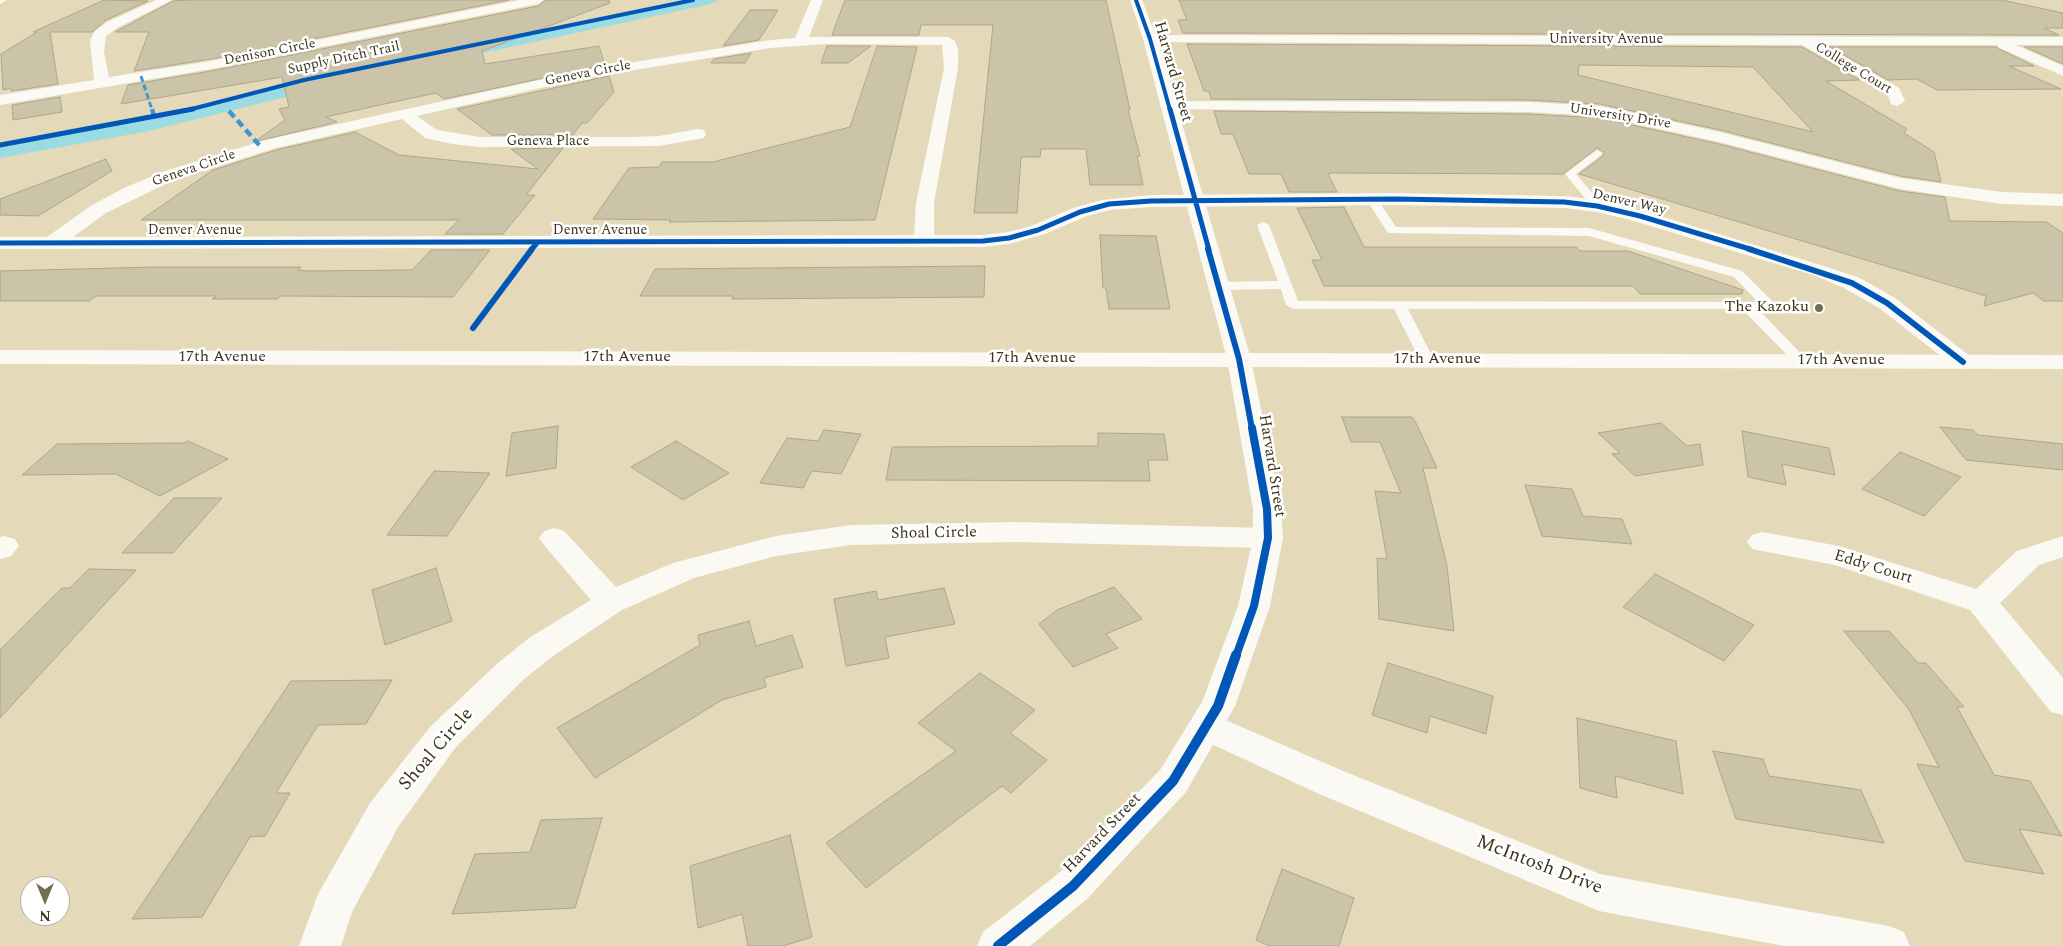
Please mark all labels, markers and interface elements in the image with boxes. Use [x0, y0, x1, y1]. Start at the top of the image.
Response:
street label: Harvard Street [1148, 19, 1196, 125]
street label: University Avenue [1549, 32, 1663, 48]
street label: Denison Circle [223, 36, 317, 70]
street label: Supply Ditch Trail [286, 39, 402, 79]
street label: College Court [1812, 39, 1894, 99]
street label: Geneva Circle [544, 57, 632, 91]
street label: University Drive [1568, 101, 1672, 133]
street label: Geneva Place [507, 134, 589, 150]
street label: Geneva Circle [150, 147, 238, 191]
street label: Denver Way [1591, 186, 1667, 220]
street label: Denver Avenue [148, 223, 242, 239]
street label: Denver Avenue [553, 223, 647, 239]
place label: The Kazoku [1724, 298, 1809, 318]
marker: The Kazoku [1813, 302, 1825, 314]
street label: 17th Avenue [178, 348, 266, 368]
street label: 17th Avenue [583, 348, 671, 368]
street label: 17th Avenue [988, 349, 1076, 369]
street label: 17th Avenue [1393, 350, 1481, 370]
street label: 17th Avenue [1797, 351, 1885, 371]
street label: Harvard Street [1253, 413, 1289, 519]
street label: Shoal Circle [891, 524, 977, 544]
street label: Eddy Court [1831, 547, 1915, 589]
street label: Shoal Circle [395, 704, 479, 796]
street label: Harvard Street [1060, 790, 1146, 878]
street label: McIntosh Drive [1473, 831, 1605, 901]
north arrow [20, 876, 70, 926]
text: N [39, 905, 51, 926]

